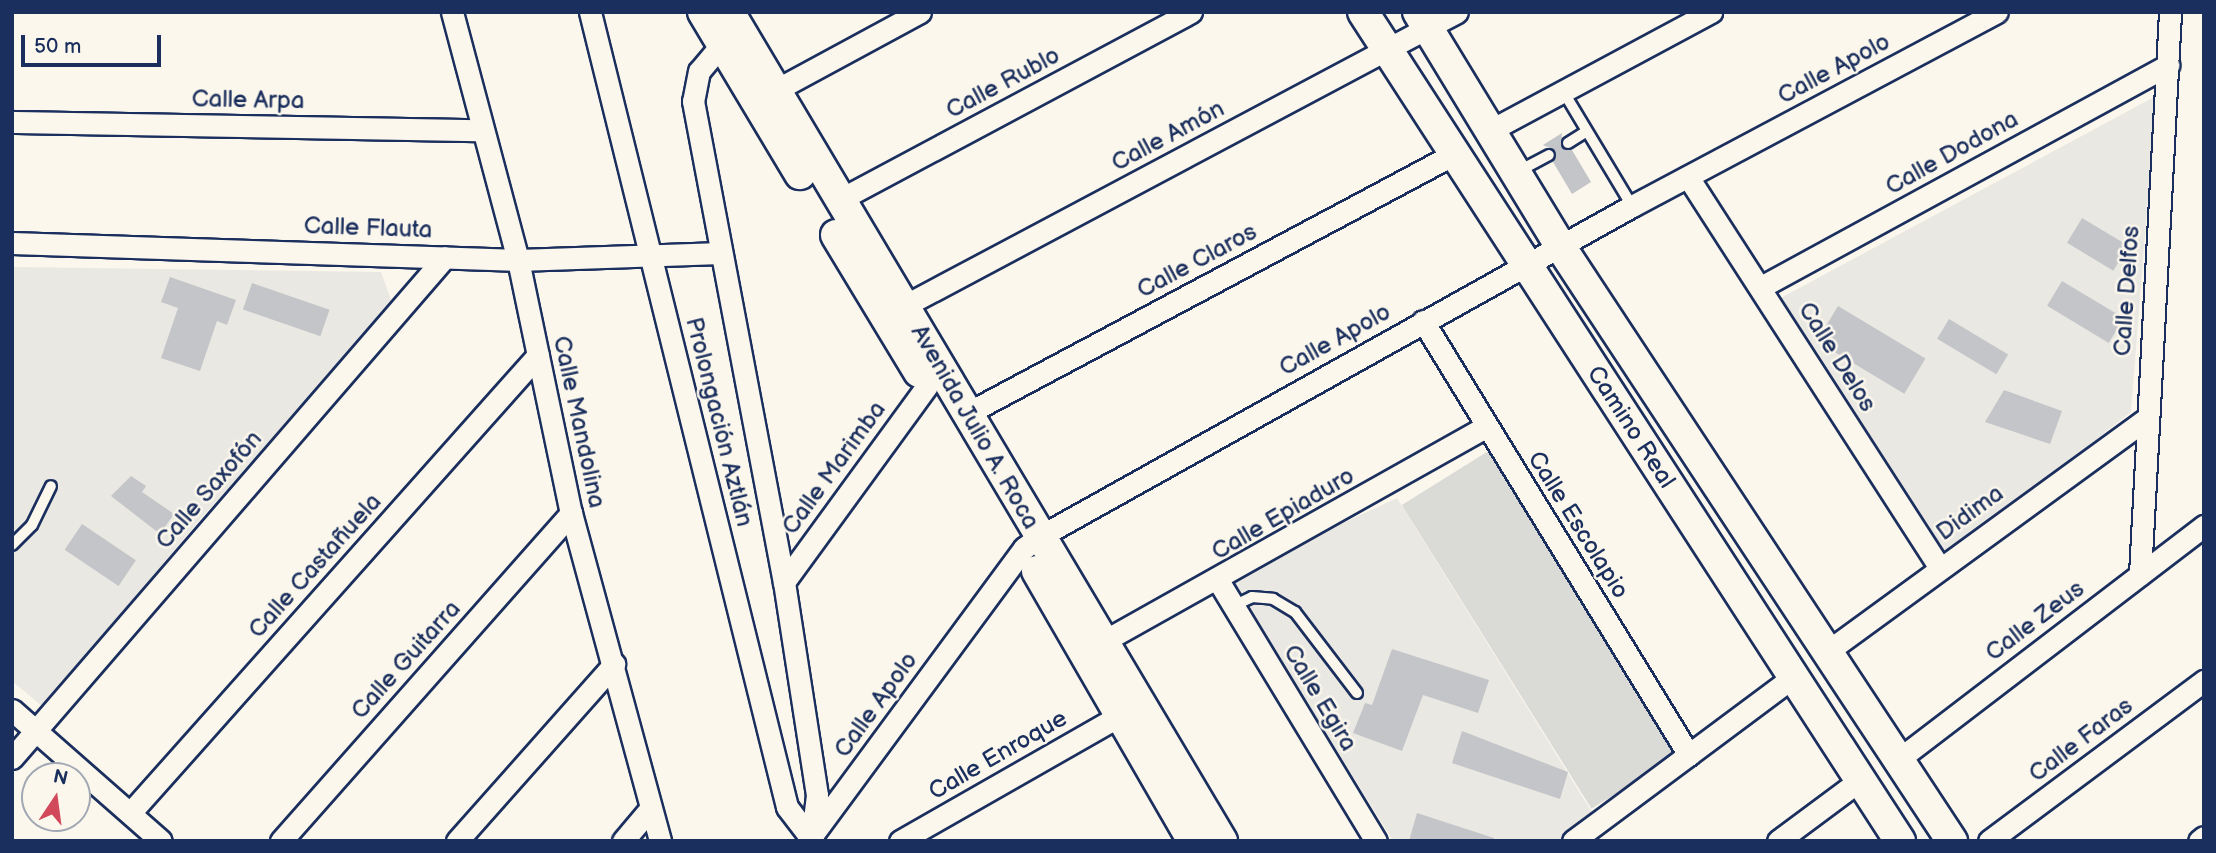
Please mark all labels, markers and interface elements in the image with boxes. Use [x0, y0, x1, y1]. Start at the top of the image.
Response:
scale bar [24, 21, 164, 65]
street label: Calle Apolo [1773, 27, 1895, 111]
text: 50 m [34, 34, 81, 59]
street label: Calle Rublo [941, 41, 1065, 125]
street label: Calle Arpa [191, 85, 305, 115]
street label: Calle Amón [1107, 94, 1229, 178]
street label: Calle Dodona [1881, 105, 2023, 201]
street label: Calle Flauta [303, 211, 433, 245]
street label: Calle Claros [1132, 217, 1262, 305]
street label: Calle Delfos [2108, 225, 2146, 357]
street label: Calle Delos [1792, 297, 1882, 417]
street label: Calle Apolo [1274, 298, 1396, 382]
street label: Prolongación Aztlán [679, 314, 759, 530]
street label: Avenida Julio A. Roca [904, 319, 1046, 535]
street label: Calle Mandolina [547, 333, 611, 511]
street label: Camino Real [1581, 360, 1681, 494]
street label: Calle Marimba [776, 396, 892, 540]
street label: Calle Saxofón [150, 425, 268, 555]
street label: Calle Escolapio [1521, 446, 1635, 604]
street label: Calle Epiaduro [1207, 462, 1359, 566]
street label: Didima [1931, 479, 2009, 547]
street label: Calle Castañuela [243, 488, 387, 644]
street label: Calle Zeus [1980, 575, 2090, 667]
street label: Calle Guitarra [345, 595, 467, 725]
street label: Calle Egira [1277, 640, 1363, 756]
street label: Calle Apolo [828, 647, 924, 763]
street label: Calle Faras [2023, 692, 2139, 788]
street label: Calle Enroque [924, 704, 1072, 806]
north arrow [21, 762, 91, 832]
text: N [51, 765, 70, 791]

